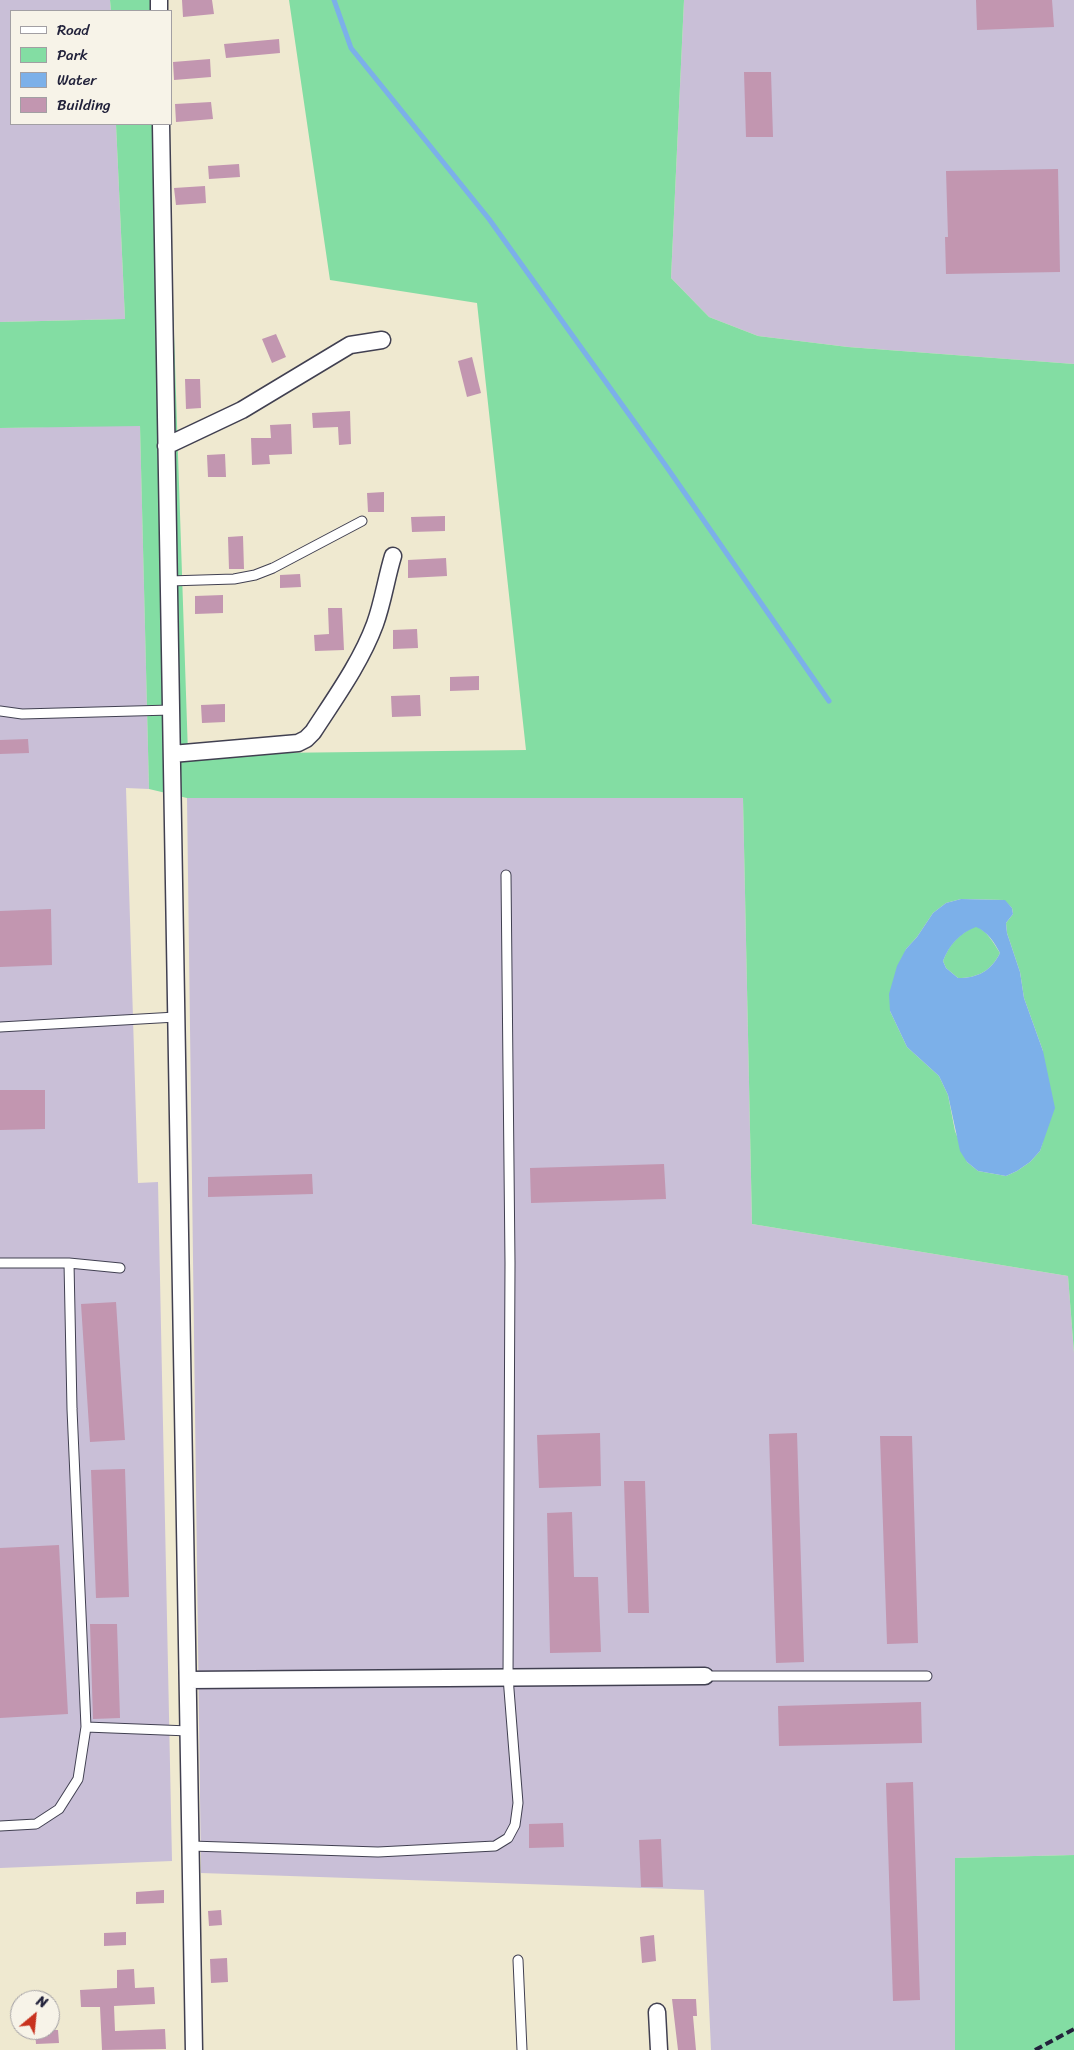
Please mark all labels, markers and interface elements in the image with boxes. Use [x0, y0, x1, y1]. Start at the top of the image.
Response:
legend [10, 10, 172, 125]
text: Road [57, 17, 89, 43]
text: Park [57, 42, 88, 68]
text: Water [57, 67, 97, 93]
text: Building [57, 92, 111, 118]
text: N [32, 1989, 52, 2016]
north arrow [10, 1990, 60, 2040]

